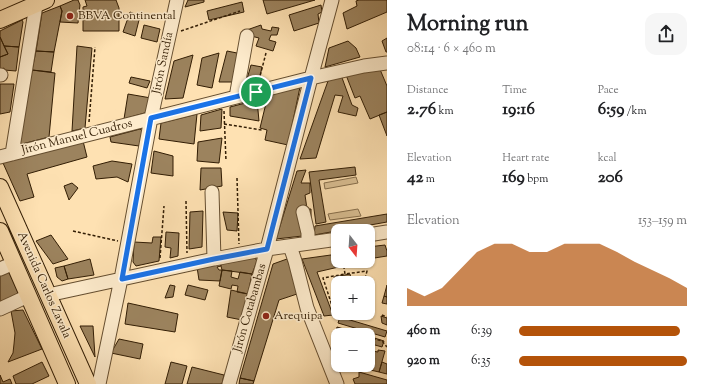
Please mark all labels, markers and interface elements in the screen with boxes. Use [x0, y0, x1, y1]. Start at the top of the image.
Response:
place label: BBVA Continental [78, 7, 177, 25]
text: Morning run [407, 9, 529, 41]
marker: BBVA Continental [65, 11, 75, 21]
button: share [645, 13, 687, 55]
street label: Jirón Sandía [147, 30, 178, 97]
text: 08:14 · 6 × 460 m [407, 40, 496, 58]
pin [239, 75, 273, 109]
icon: arrive [245, 81, 267, 103]
text: Distance [407, 82, 448, 98]
text: Time [502, 82, 527, 98]
text: Pace [598, 82, 619, 98]
text: 2.76 [407, 98, 436, 122]
text: 19:16 [502, 98, 535, 122]
text: 6:59 [598, 98, 624, 122]
text: km [436, 103, 454, 119]
text: /km [624, 103, 647, 119]
street label: Jirón Manuel Cuadros [19, 114, 135, 160]
text: Elevation [407, 150, 452, 166]
text: Heart rate [502, 150, 549, 166]
text: kcal [598, 150, 617, 166]
text: 42 [407, 166, 424, 190]
text: 169 [502, 166, 525, 190]
text: 206 [598, 166, 623, 190]
text: m [424, 171, 435, 187]
text: bpm [525, 171, 548, 187]
text: Elevation [407, 212, 460, 230]
text: 153–159 m [638, 212, 687, 230]
north arrow [331, 224, 375, 268]
map controls [331, 224, 375, 372]
street label: Avenida Carlos Zavala [12, 229, 76, 342]
street label: Jirón Cotabambas [228, 261, 271, 355]
button: + [331, 276, 375, 320]
place label: Arequipa [274, 307, 323, 325]
marker: Arequipa [261, 311, 271, 321]
text: 460 m [407, 322, 440, 340]
text: 6:39 [471, 322, 492, 340]
button: − [331, 328, 375, 372]
text: 920 m [407, 352, 440, 370]
text: 6:35 [471, 352, 490, 370]

